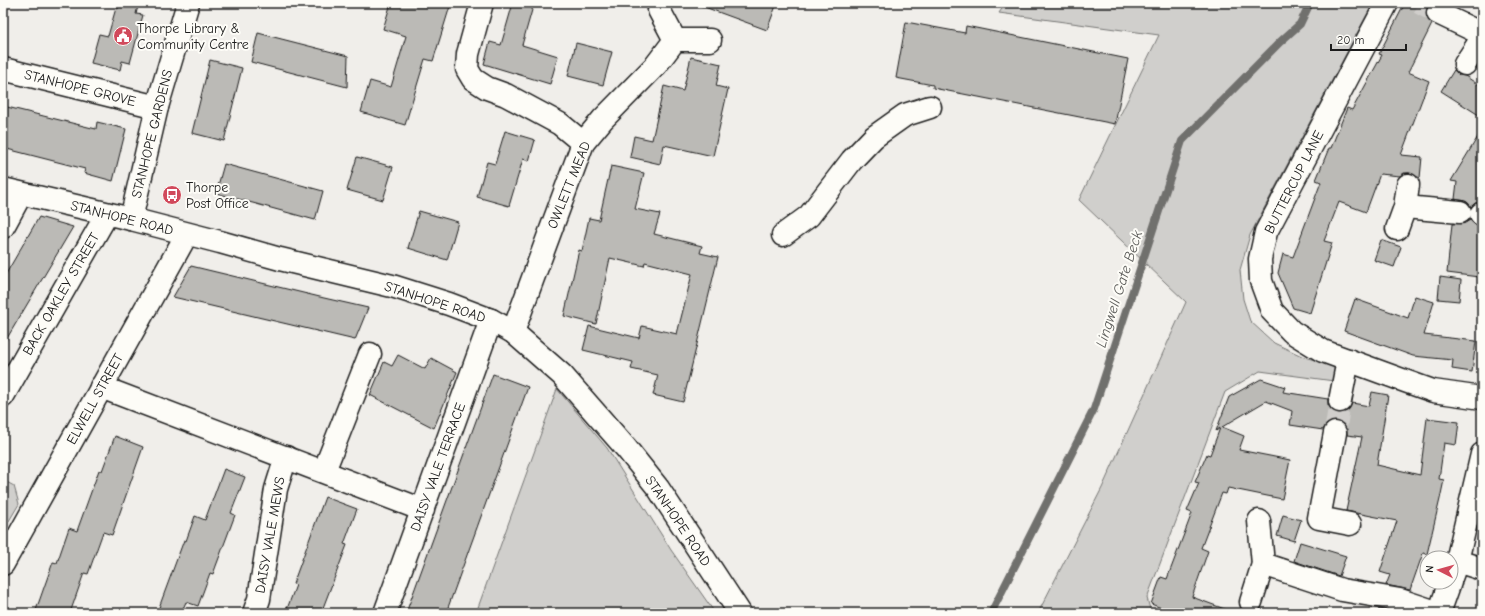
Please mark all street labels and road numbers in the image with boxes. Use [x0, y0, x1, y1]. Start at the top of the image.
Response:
street label: STANHOPE GROVE [22, 66, 138, 110]
street label: STANHOPE GARDENS [128, 68, 176, 200]
street label: BUTTERCUP LANE [1261, 128, 1327, 236]
street label: OWLETT MEAD [544, 139, 594, 231]
street label: STANHOPE ROAD [69, 197, 175, 239]
street label: BACK OAKLEY STREET [19, 229, 103, 358]
street label: STANHOPE ROAD [382, 278, 488, 326]
street label: ELWELL STREET [63, 350, 127, 447]
street label: DAISY VALE TERRACE [407, 400, 469, 534]
street label: STANHOPE ROAD [641, 473, 715, 570]
street label: DAISY VALE MEWS [251, 475, 289, 595]

